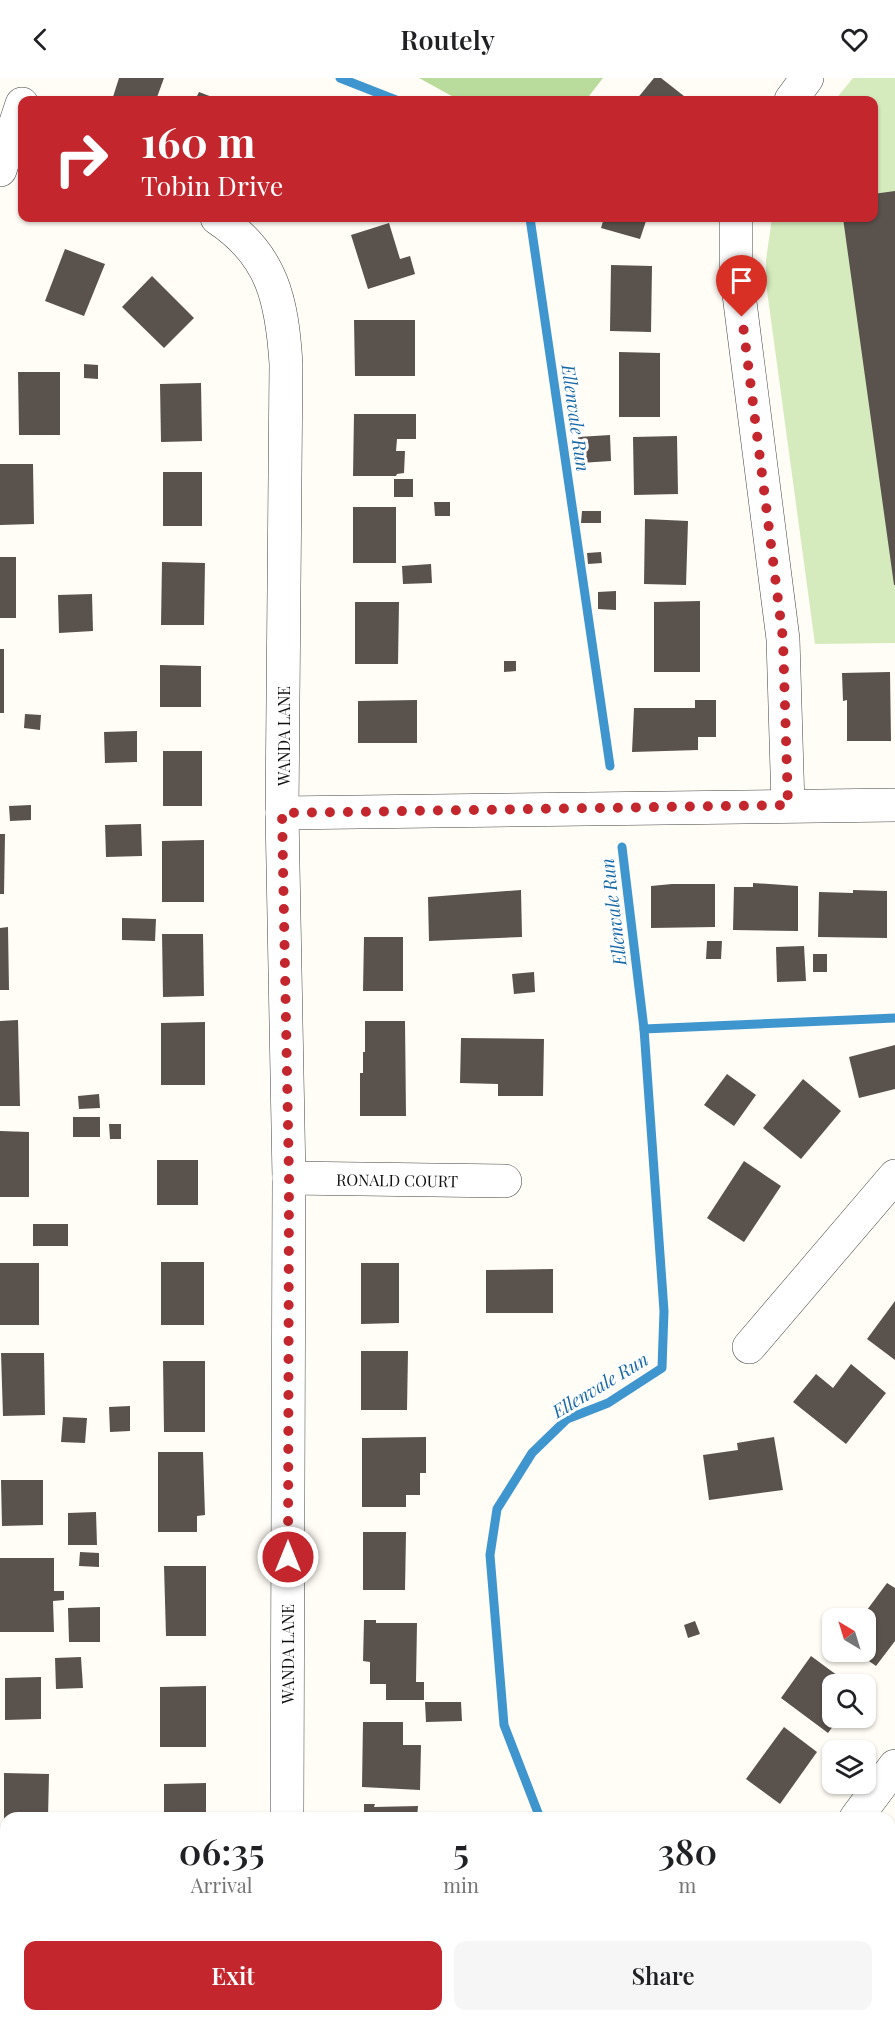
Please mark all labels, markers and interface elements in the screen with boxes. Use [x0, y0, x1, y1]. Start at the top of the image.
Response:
text: Routely [400, 21, 495, 57]
icon: back [24, 23, 57, 56]
icon: heart [838, 23, 871, 56]
text: 160 m [141, 113, 256, 169]
icon: right [42, 120, 120, 198]
text: Tobin Drive [141, 167, 283, 203]
pin [716, 255, 767, 317]
icon: arrive [725, 264, 758, 297]
water label: Ellenvale Run [556, 362, 595, 473]
street label: WANDA LANE [273, 686, 294, 787]
water label: Ellenvale Run [595, 857, 632, 968]
street label: RONALD COURT [336, 1168, 458, 1191]
water label: Ellenvale Run [547, 1347, 652, 1424]
position arrow [256, 1525, 320, 1589]
street label: WANDA LANE [277, 1604, 298, 1705]
north arrow [822, 1608, 876, 1662]
map controls [822, 1608, 876, 1794]
button: search [822, 1674, 876, 1728]
button: layers [822, 1740, 876, 1794]
text: 06:35 [179, 1826, 264, 1874]
text: 5 [453, 1826, 469, 1874]
text: 380 [658, 1826, 717, 1874]
text: Arrival [191, 1871, 252, 1898]
text: min [443, 1871, 479, 1898]
text: m [679, 1871, 696, 1898]
button: Exit [24, 1941, 442, 2010]
button: Share [454, 1941, 872, 2010]

